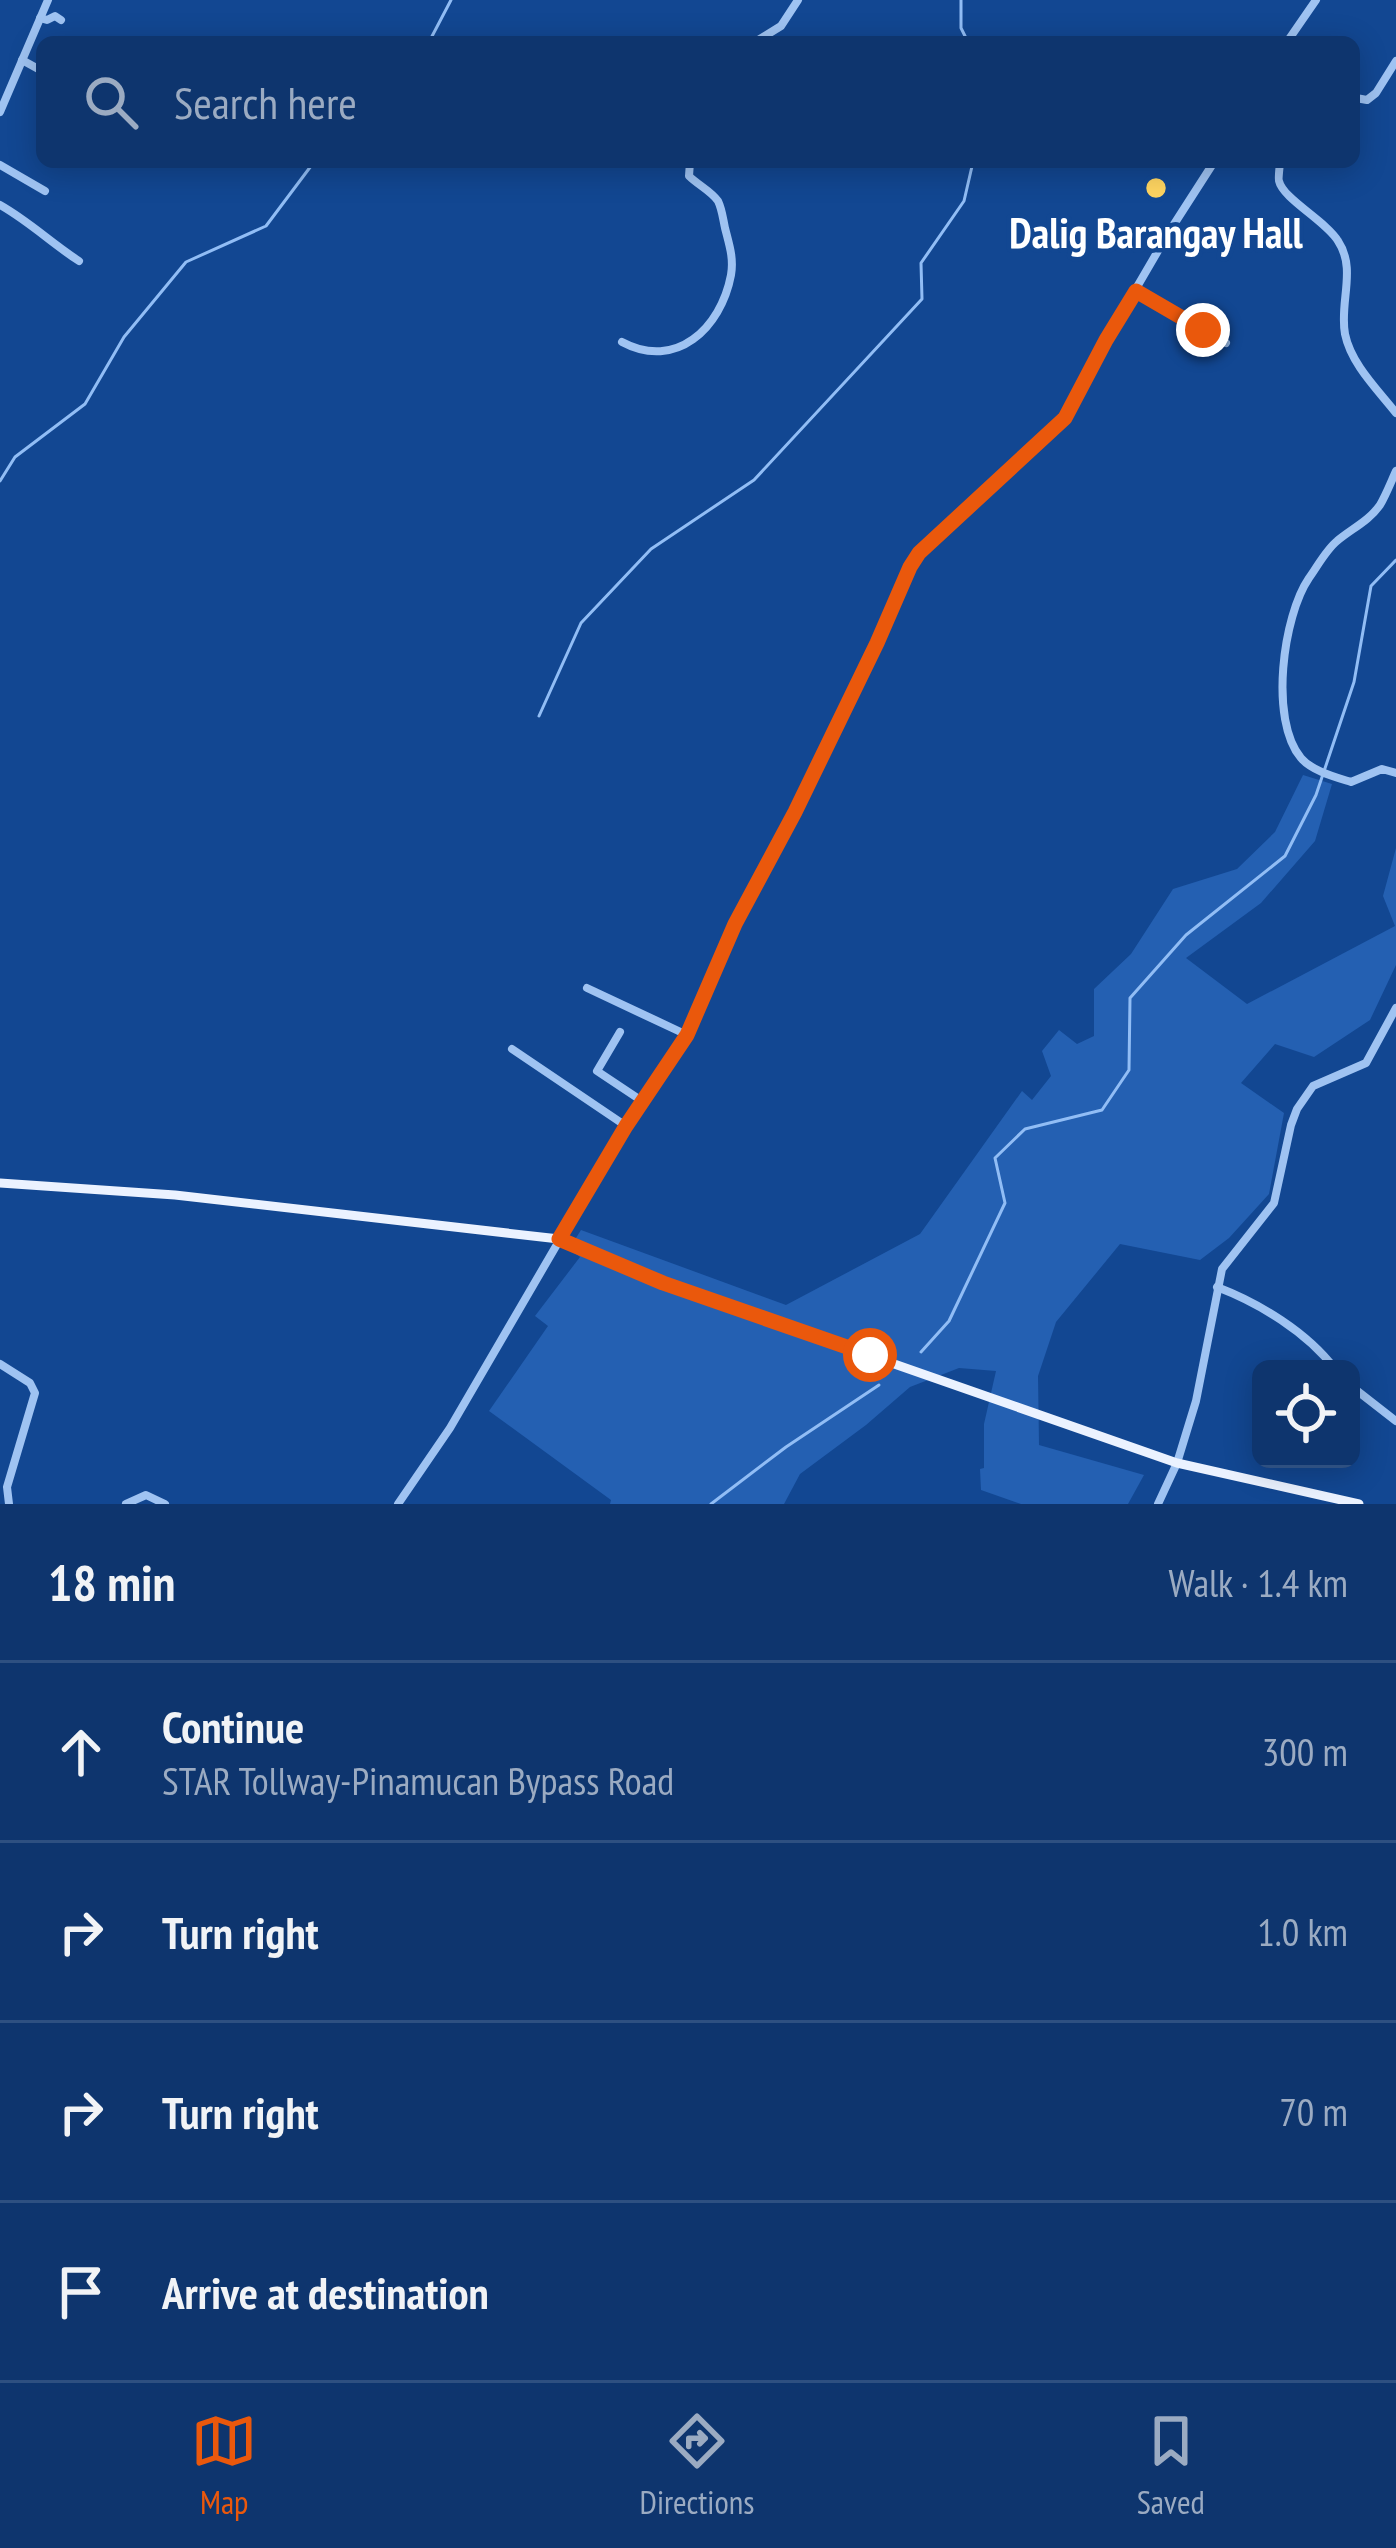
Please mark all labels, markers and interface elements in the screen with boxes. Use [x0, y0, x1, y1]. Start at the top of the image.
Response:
search box [36, 36, 1360, 168]
icon: search [78, 69, 144, 135]
text: Search here [174, 73, 357, 131]
marker: Dalig Barangay Hall [1143, 175, 1169, 201]
place label: Dalig Barangay Hall [1009, 205, 1303, 260]
route end [1176, 303, 1230, 357]
route start [843, 1328, 897, 1382]
map controls [1252, 1360, 1360, 1468]
button: locate [1252, 1360, 1360, 1468]
text: 18 min [48, 1549, 175, 1615]
text: Walk · 1.4 km [1169, 1557, 1348, 1608]
text: Continue [162, 1697, 304, 1755]
icon: ahead [48, 1719, 114, 1785]
text: 300 m [1262, 1726, 1348, 1777]
text: STAR Tollway-Pinamucan Bypass Road [162, 1755, 674, 1806]
icon: right [48, 1899, 114, 1965]
text: Turn right [162, 1903, 319, 1961]
text: 1.0 km [1257, 1906, 1348, 1957]
icon: right [48, 2079, 114, 2145]
text: Turn right [162, 2083, 319, 2141]
text: 70 m [1279, 2086, 1348, 2137]
icon: arrive [48, 2259, 114, 2325]
text: Arrive at destination [162, 2263, 489, 2321]
tab: Map [191, 2408, 257, 2523]
tab: Directions [640, 2408, 754, 2523]
tab: Saved [1137, 2408, 1205, 2523]

